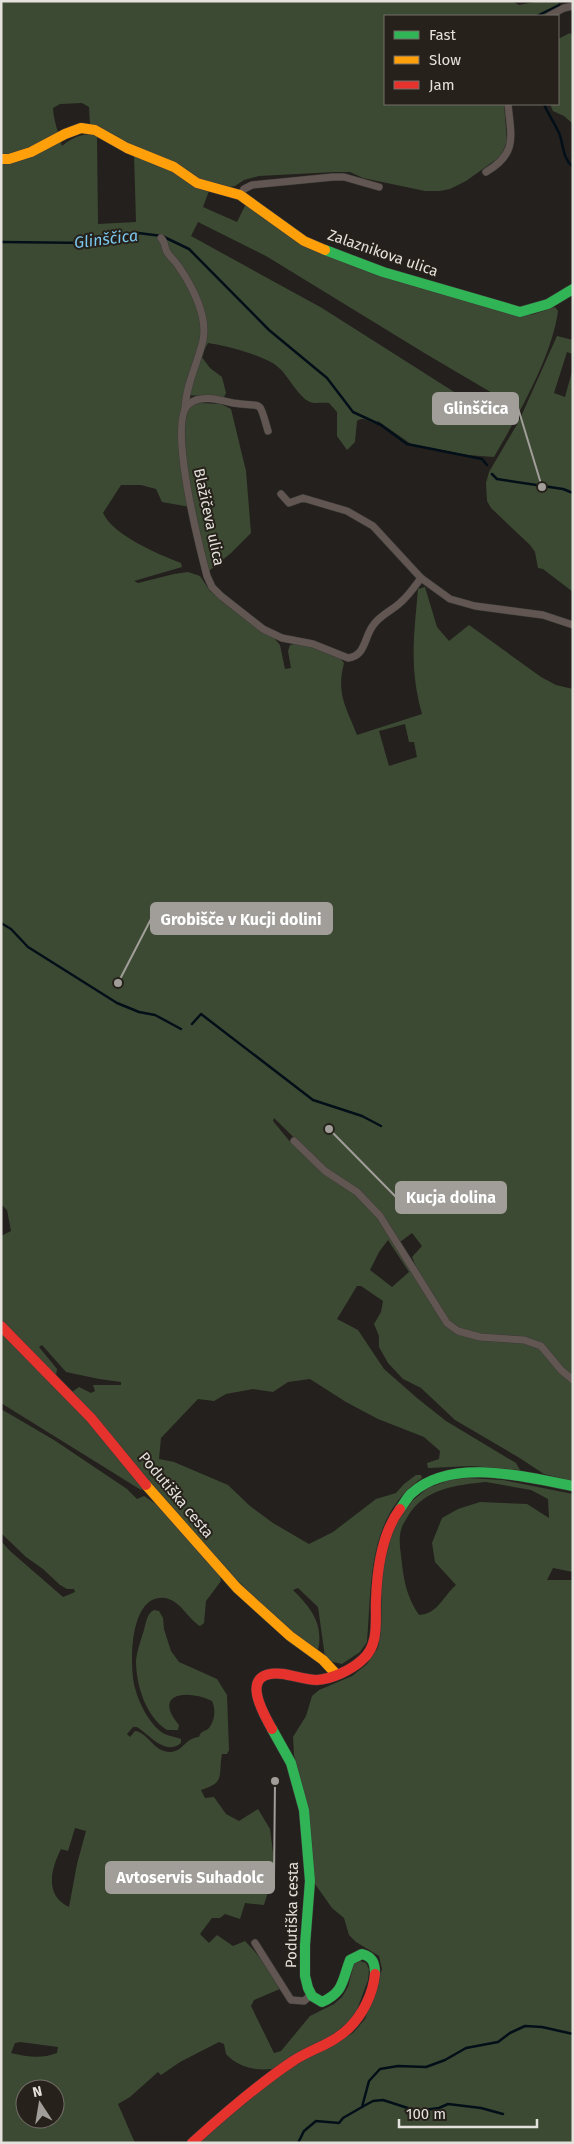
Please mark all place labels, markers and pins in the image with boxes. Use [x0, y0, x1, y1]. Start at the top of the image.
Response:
callout: Glinščica [433, 393, 518, 424]
callout: Grobišče v Kucji dolini [151, 903, 332, 934]
callout: Kucja dolina [396, 1182, 506, 1213]
callout: Avtoservis Suhadolc [106, 1862, 274, 1893]

